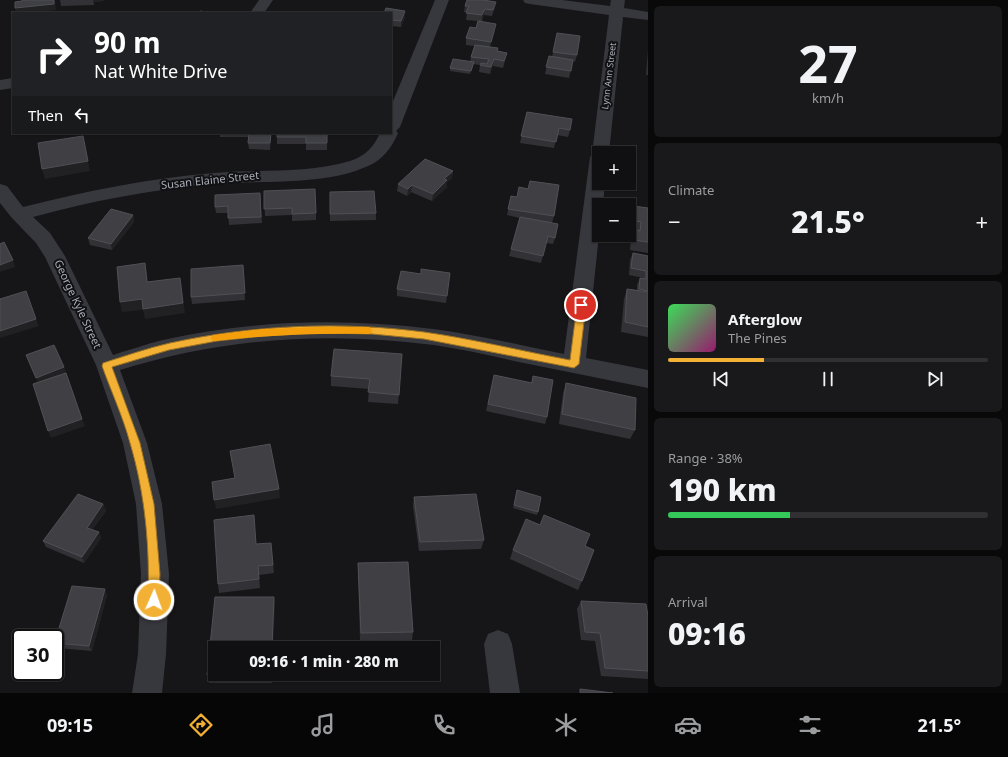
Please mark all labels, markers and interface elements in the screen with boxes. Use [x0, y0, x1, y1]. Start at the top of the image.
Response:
text: 90 m [94, 23, 161, 61]
text: 27 [798, 27, 858, 98]
icon: right [28, 28, 80, 80]
street label: Lynn Ann Street [598, 41, 619, 110]
text: Nat White Drive [94, 59, 227, 83]
text: km/h [812, 89, 844, 107]
icon: left [71, 104, 93, 126]
text: Then [28, 105, 63, 125]
map controls [592, 146, 636, 242]
button: + [592, 146, 636, 190]
street label: Susan Elaine Street [160, 167, 260, 192]
text: Climate [668, 181, 714, 199]
button: − [592, 198, 636, 242]
text: 21.5° [791, 201, 865, 242]
text: − [668, 206, 681, 236]
text: + [975, 206, 988, 236]
street label: George Kyle Street [51, 257, 106, 351]
pin [564, 288, 598, 322]
icon: arrive [570, 294, 592, 316]
text: Afterglow [728, 309, 802, 329]
text: The Pines [728, 329, 787, 347]
icon: previous [710, 368, 732, 390]
icon: pause [817, 368, 839, 390]
icon: next [924, 368, 946, 390]
text: Range · 38% [668, 449, 743, 467]
text: 190 km [668, 469, 777, 510]
position arrow [133, 579, 175, 621]
text: Arrival [668, 593, 708, 611]
text: 09:16 [668, 613, 746, 654]
speed limit sign: 30 [12, 629, 64, 681]
text: 09:16 · 1 min · 280 m [249, 651, 399, 671]
icon: directions [187, 711, 215, 739]
icon: music [309, 711, 337, 739]
icon: phone [430, 711, 458, 739]
icon: climate [552, 711, 580, 739]
icon: car [674, 711, 702, 739]
icon: filters [796, 711, 824, 739]
text: 09:15 [47, 713, 93, 737]
text: 21.5° [917, 713, 961, 737]

